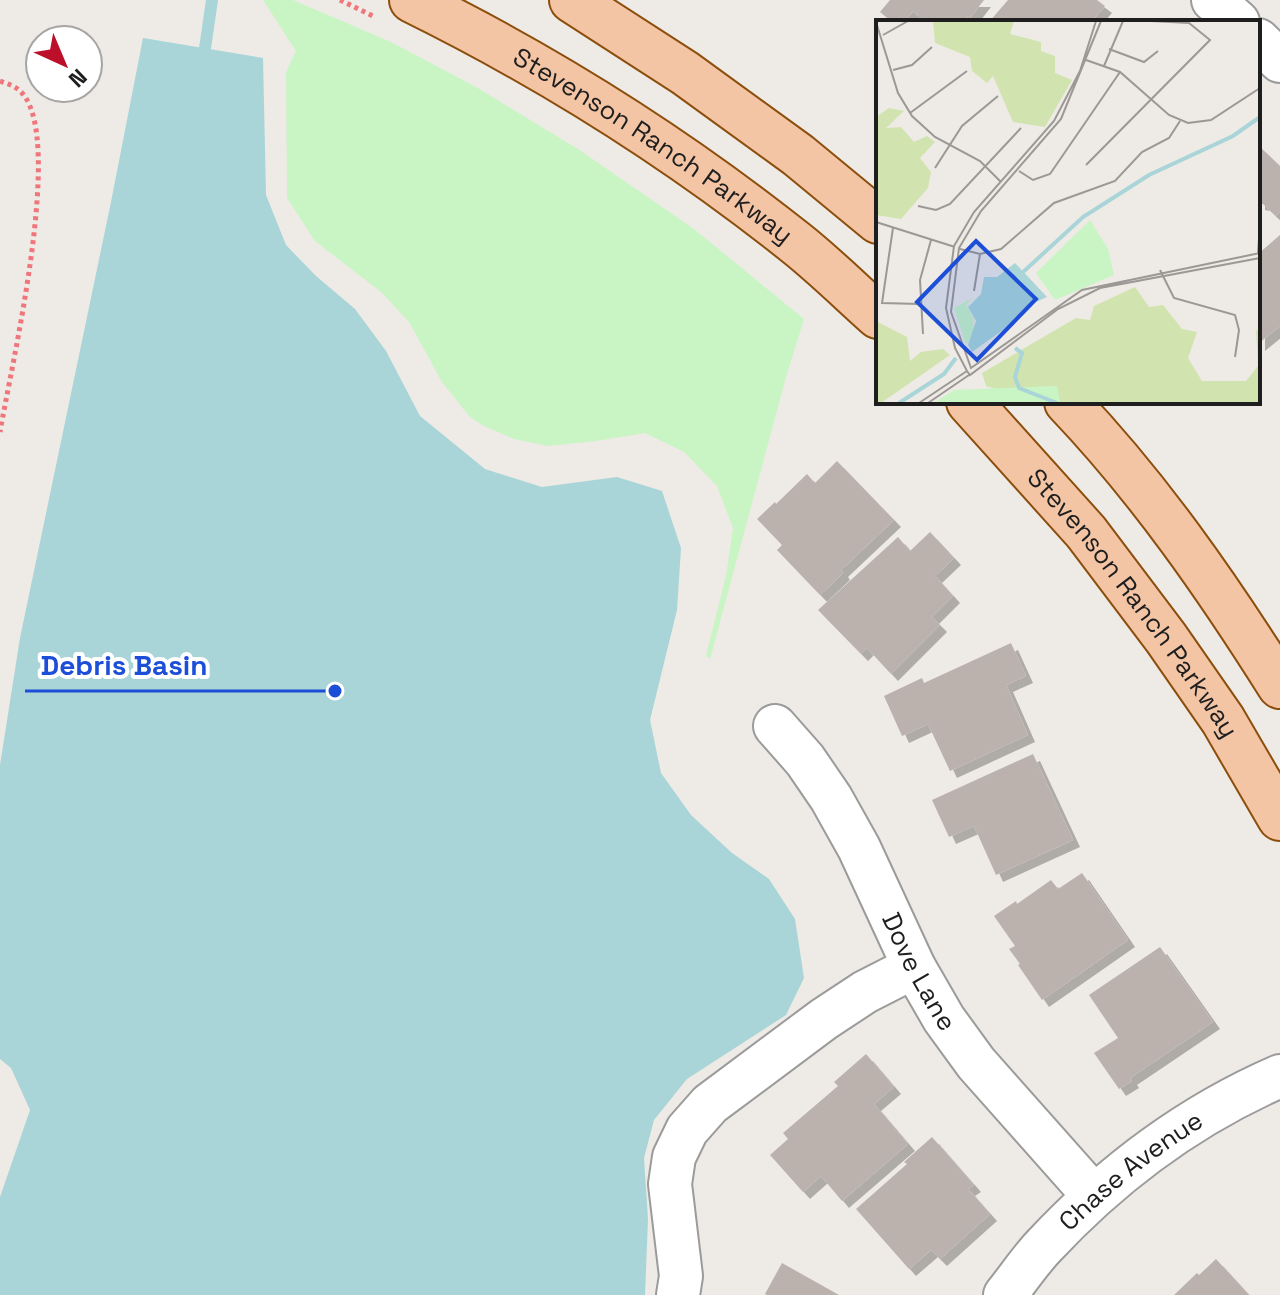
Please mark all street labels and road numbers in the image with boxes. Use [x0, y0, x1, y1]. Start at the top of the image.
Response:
street label: Stevenson Ranch Parkway [507, 40, 800, 251]
street label: Stevenson Ranch Parkway [1020, 461, 1247, 744]
street label: Dove Lane [874, 907, 964, 1038]
street label: Chase Avenue [1051, 1103, 1209, 1238]

